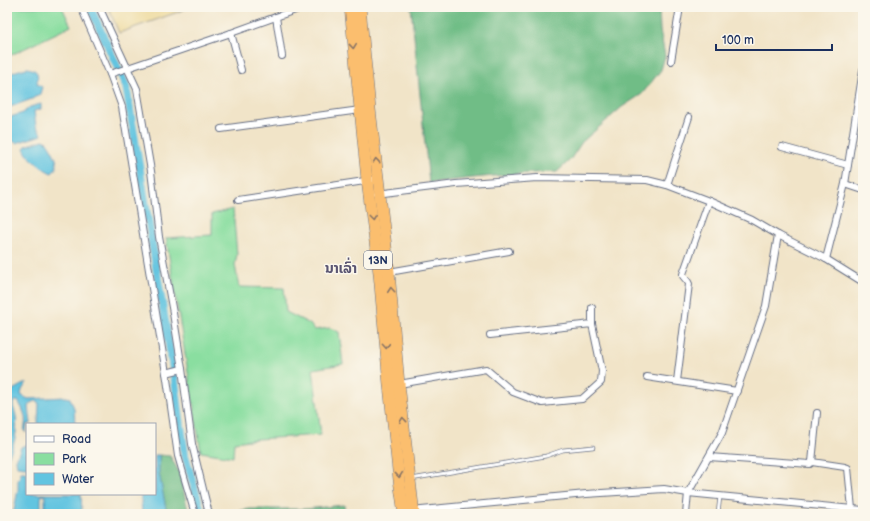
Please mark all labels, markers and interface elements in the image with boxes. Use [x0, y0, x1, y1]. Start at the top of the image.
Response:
scale bar [716, 26, 832, 52]
text: 100 m [722, 33, 754, 48]
one-way arrow [349, 43, 358, 49]
one-way arrow [372, 158, 381, 164]
one-way arrow [367, 214, 376, 220]
road number: 13N [364, 251, 392, 269]
district label: ນາເລົ່າ [325, 257, 357, 277]
one-way arrow [387, 287, 396, 293]
one-way arrow [381, 343, 390, 349]
one-way arrow [399, 417, 408, 423]
legend [26, 423, 156, 495]
text: Road [62, 432, 91, 447]
text: Park [62, 452, 86, 467]
text: Water [62, 472, 94, 487]
one-way arrow [394, 472, 403, 478]

